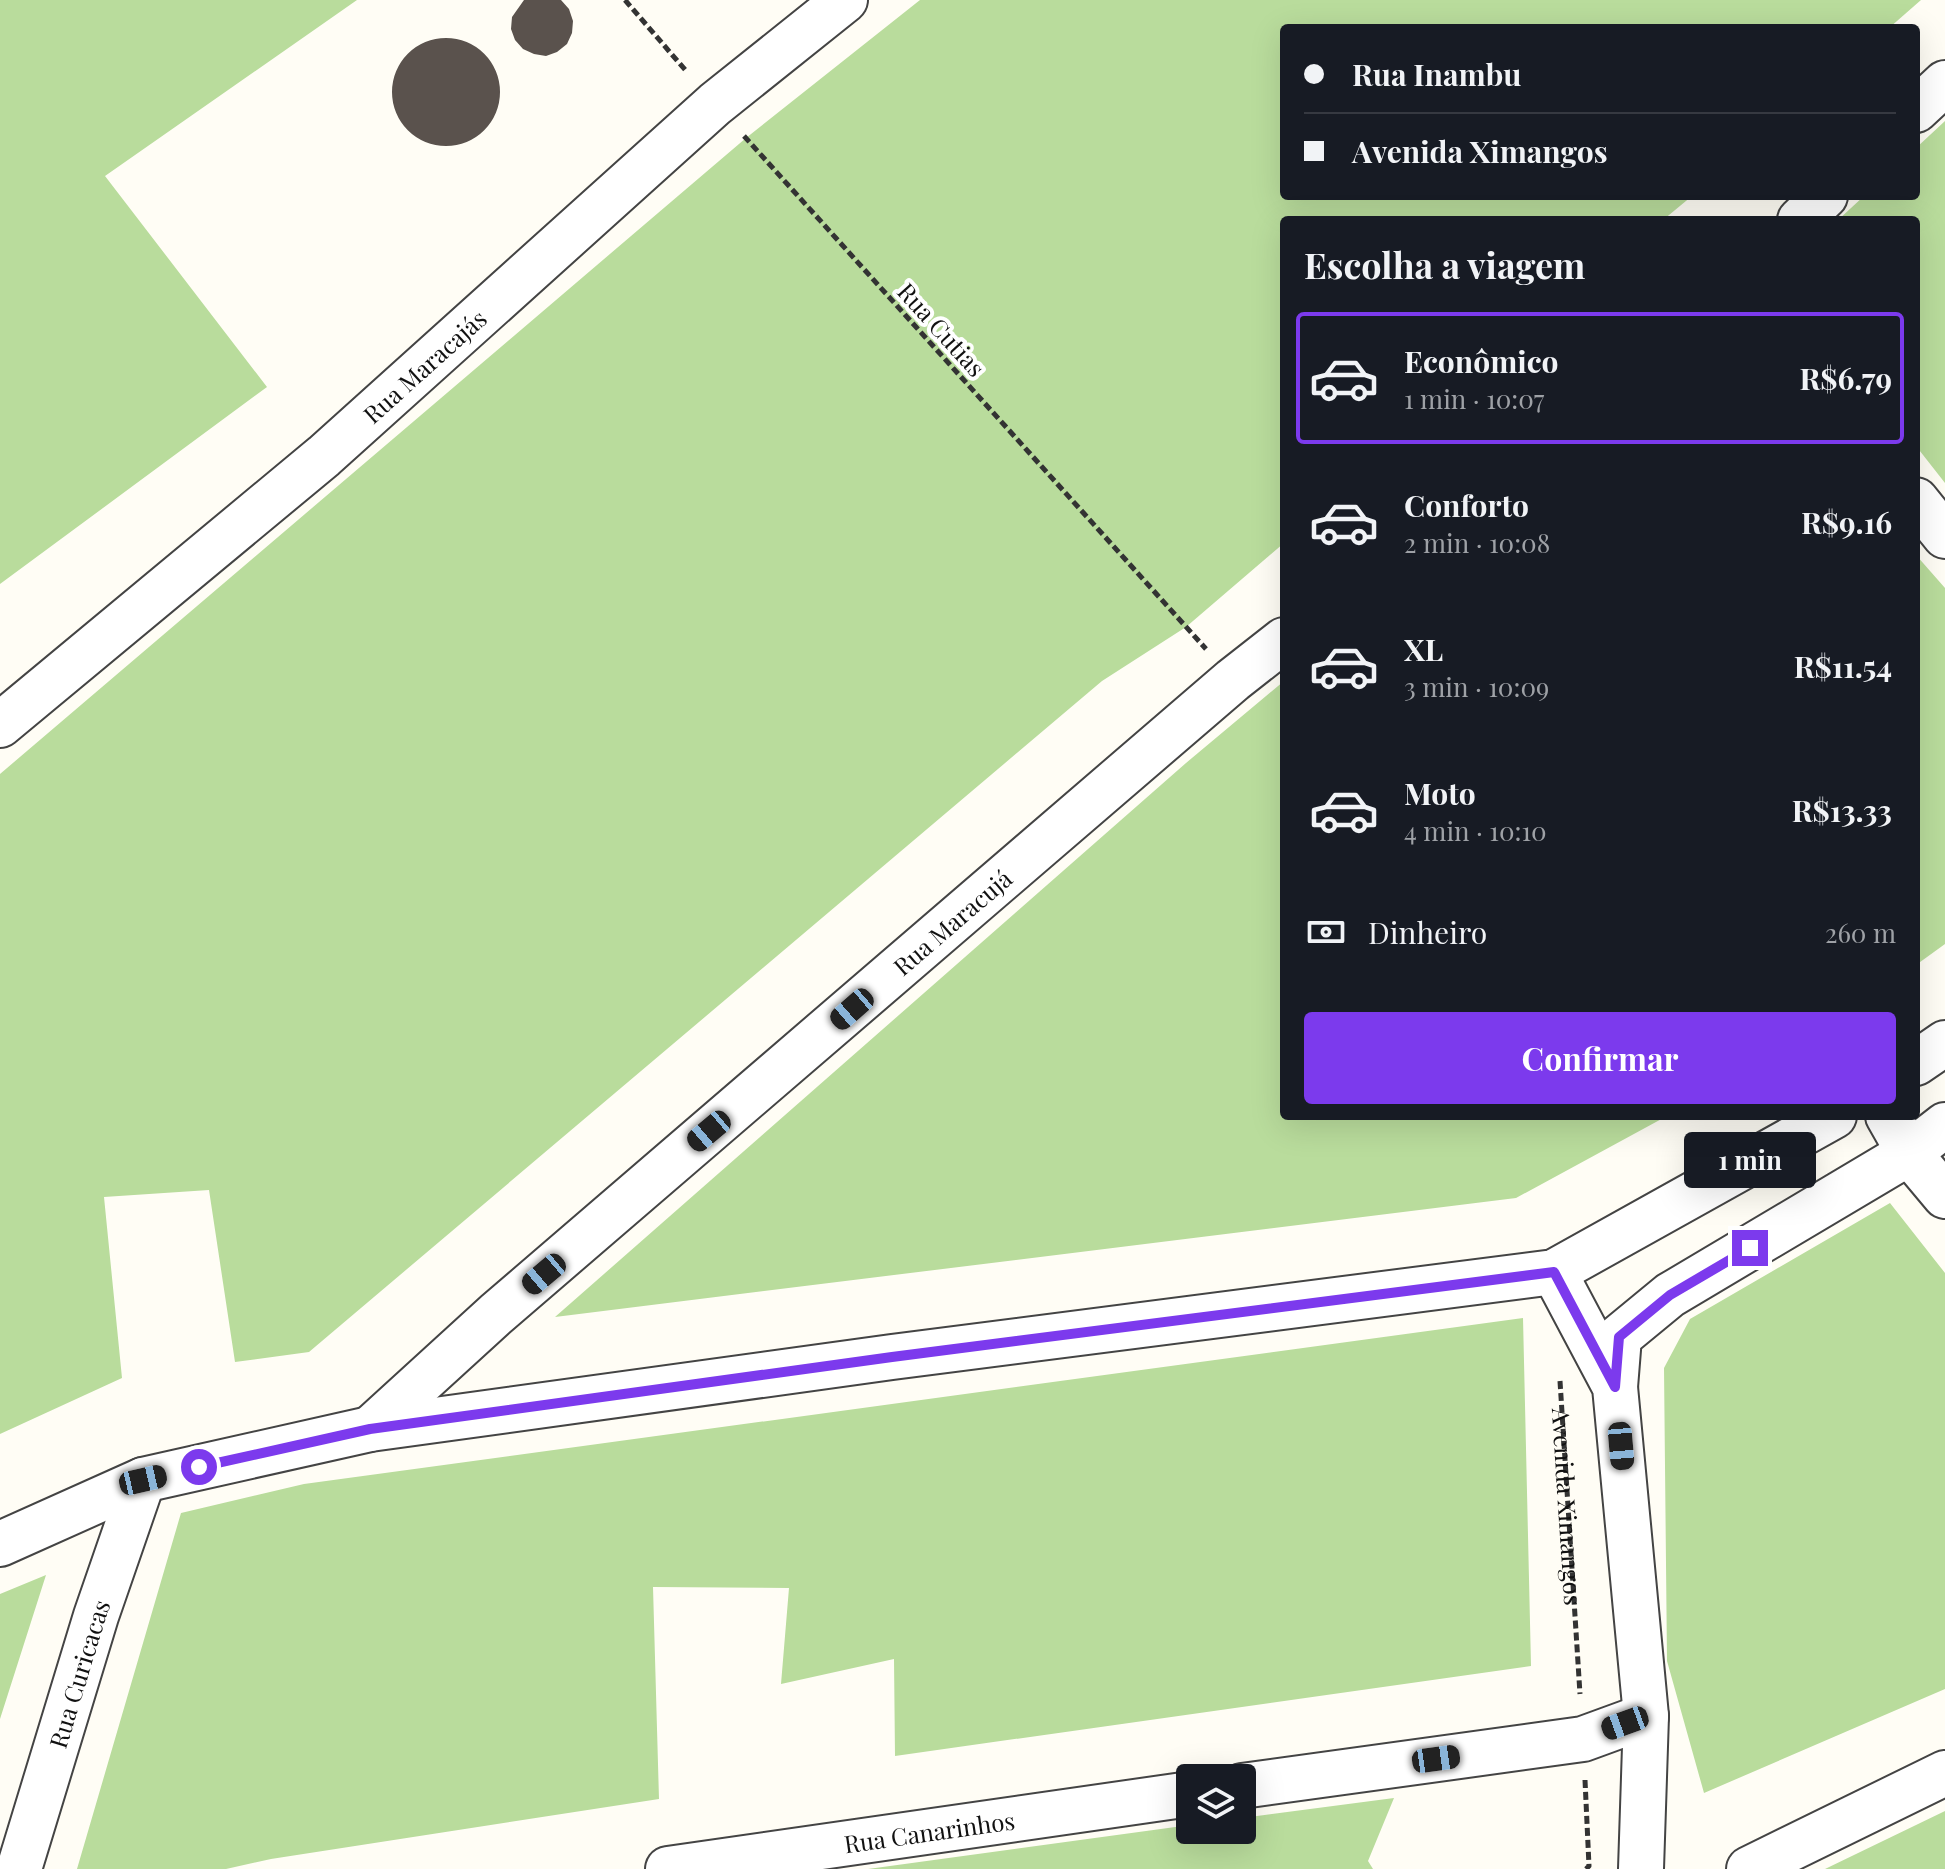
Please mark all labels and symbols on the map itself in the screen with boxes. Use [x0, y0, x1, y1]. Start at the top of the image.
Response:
street label: Rua Cutias [891, 275, 993, 383]
street label: Rua Maracajás [356, 302, 493, 430]
street label: Rua Maracujá [886, 862, 1018, 982]
car [826, 984, 878, 1034]
car [683, 1106, 735, 1156]
callout: 1 min [1684, 1132, 1816, 1188]
route end [1732, 1230, 1768, 1266]
car [518, 1249, 570, 1299]
street label: Avenida Ximangos [1546, 1406, 1590, 1606]
car [1607, 1421, 1635, 1471]
route start [181, 1449, 217, 1485]
car [117, 1463, 169, 1497]
street label: Rua Curicacas [41, 1595, 116, 1752]
car [1598, 1704, 1652, 1742]
car [1411, 1744, 1461, 1774]
street label: Rua Canarinhos [842, 1803, 1017, 1860]

